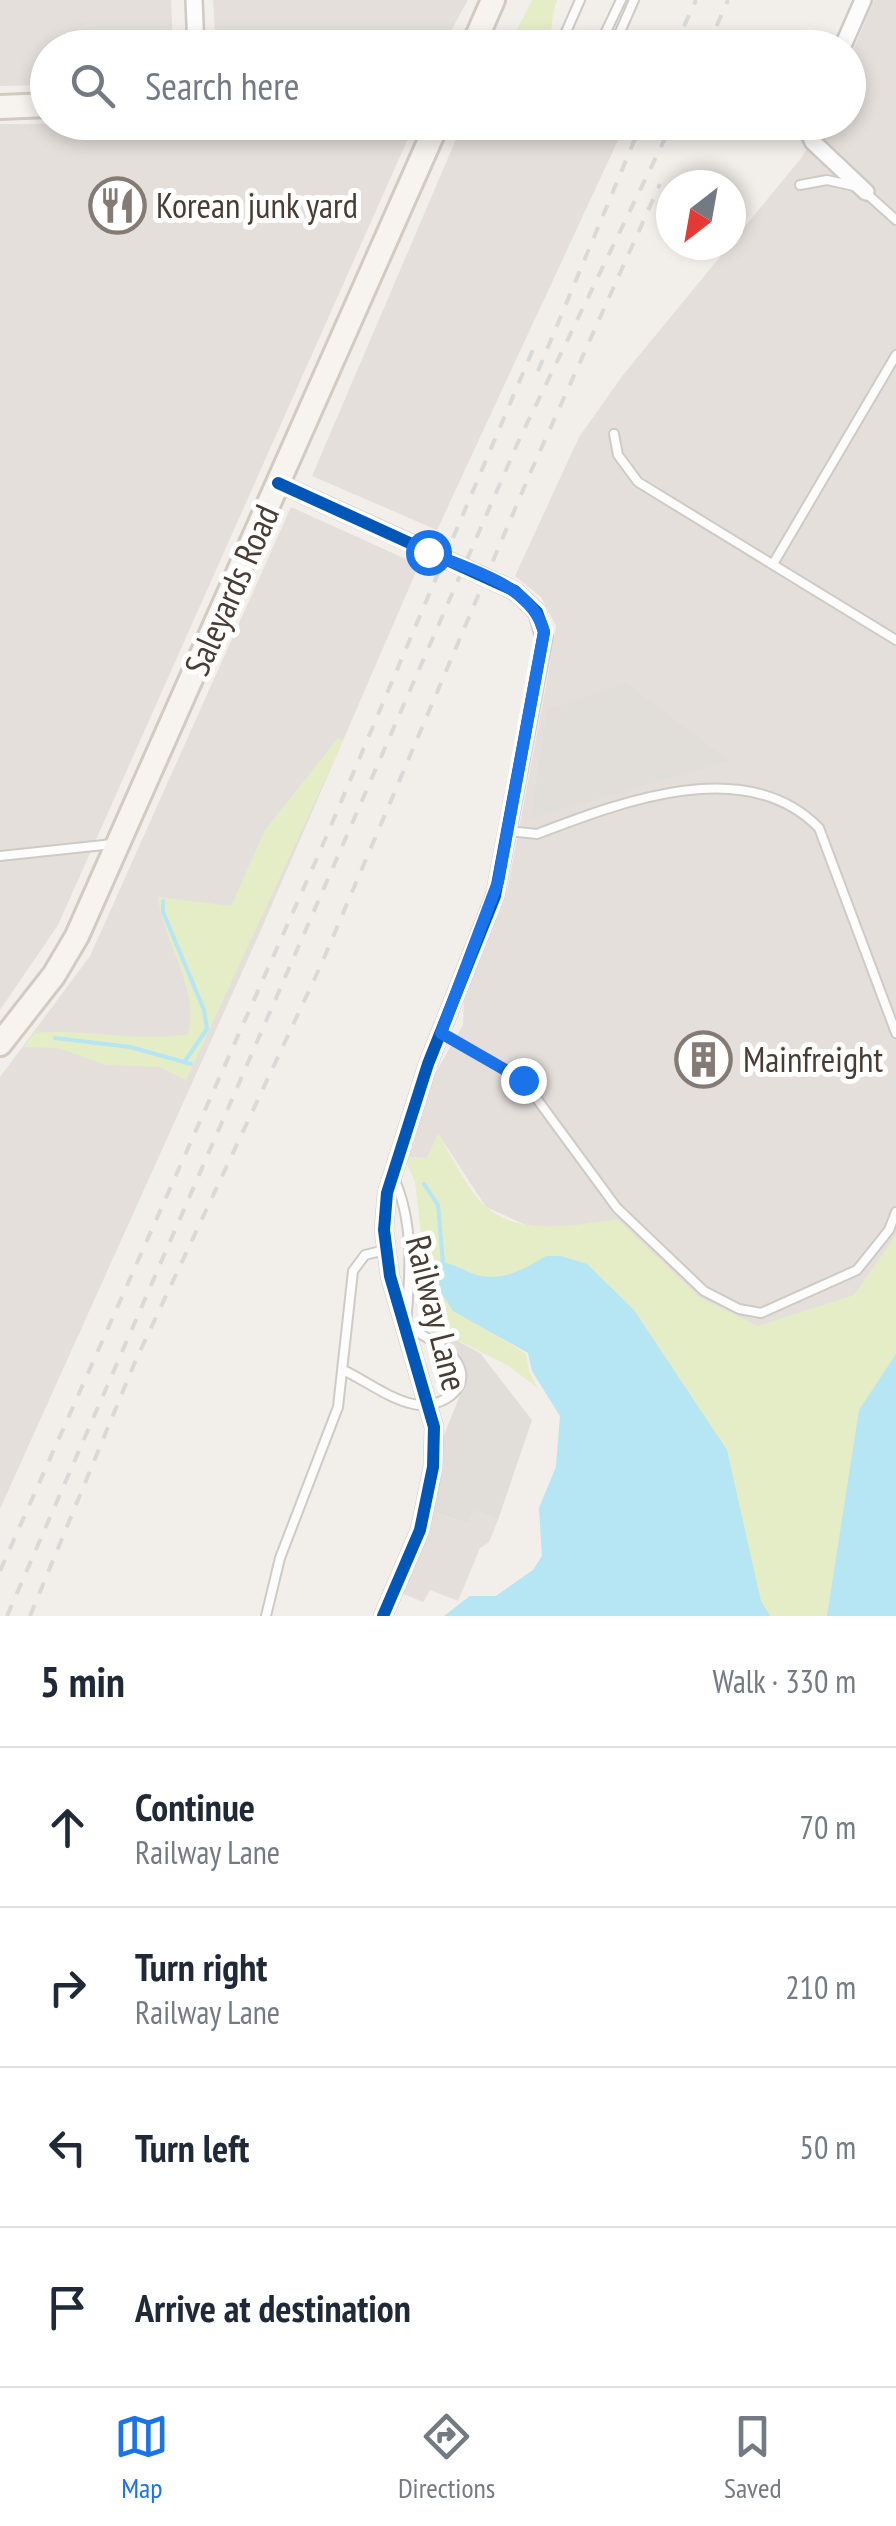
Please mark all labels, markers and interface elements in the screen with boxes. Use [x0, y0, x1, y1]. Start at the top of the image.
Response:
search box [30, 30, 866, 140]
icon: search [65, 58, 120, 113]
text: Search here [145, 61, 299, 110]
north arrow [656, 170, 746, 260]
restaurant icon: Korean junk yard [87, 175, 147, 235]
place label: Korean junk yard [156, 182, 358, 228]
street label: Saleyards Road [173, 498, 289, 682]
route start [406, 530, 452, 576]
building icon: Mainfreight [674, 1029, 734, 1089]
place label: Mainfreight [743, 1036, 883, 1082]
route end [501, 1058, 547, 1104]
street label: Railway Lane [395, 1230, 479, 1396]
text: 5 min [40, 1654, 125, 1709]
text: Walk · 330 m [712, 1660, 856, 1702]
text: Continue [135, 1782, 255, 1831]
icon: ahead [40, 1800, 95, 1855]
text: 70 m [800, 1806, 856, 1848]
text: Railway Lane [135, 1831, 280, 1873]
text: Turn right [135, 1942, 267, 1991]
icon: right [40, 1960, 95, 2015]
text: 210 m [785, 1966, 856, 2008]
text: Railway Lane [135, 1991, 280, 2033]
icon: left [40, 2120, 95, 2175]
text: Turn left [135, 2123, 249, 2172]
text: 50 m [800, 2126, 856, 2168]
icon: arrive [40, 2280, 95, 2335]
text: Arrive at destination [135, 2283, 411, 2332]
tab: Map [114, 2409, 169, 2506]
tab: Directions [398, 2409, 495, 2506]
tab: Saved [724, 2409, 782, 2506]

